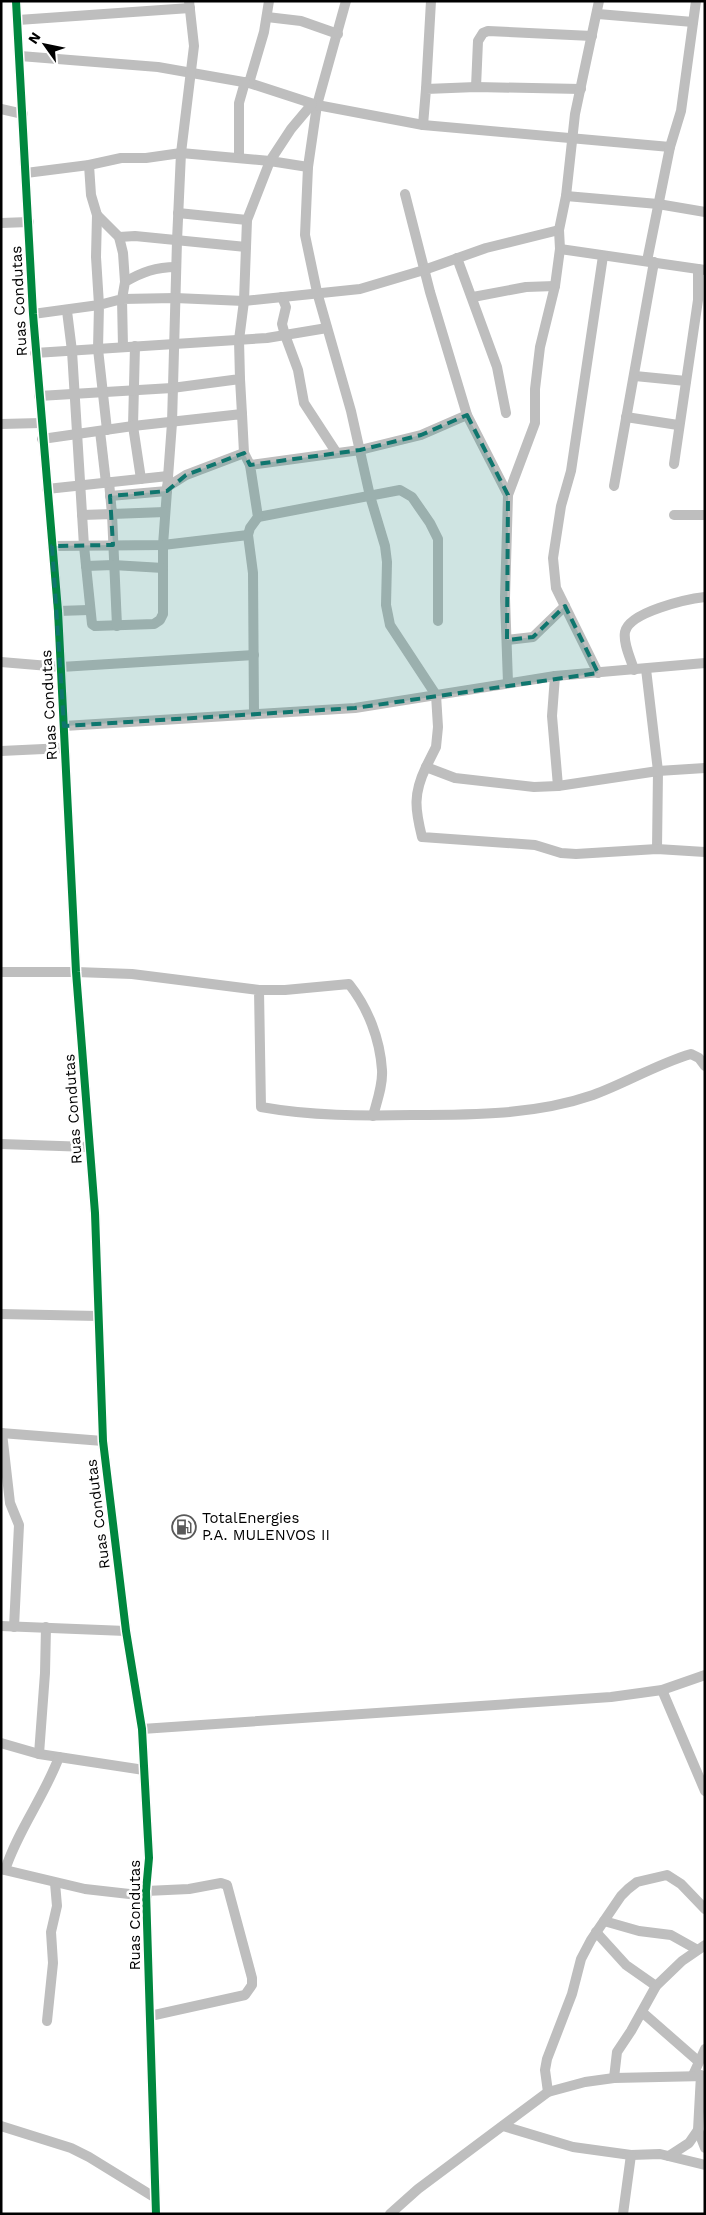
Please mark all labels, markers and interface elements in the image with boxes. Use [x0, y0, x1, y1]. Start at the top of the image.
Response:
north arrow [20, 20, 70, 70]
text: N [25, 29, 44, 47]
street label: Ruas Condutas [7, 245, 31, 357]
street label: Ruas Condutas [37, 649, 61, 761]
street label: Ruas Condutas [60, 1053, 86, 1165]
street label: Ruas Condutas [82, 1458, 114, 1570]
place label: TotalEnergies P.A. MULENVOS II [202, 1509, 330, 1544]
fuel station icon: TotalEnergies P.A. MULENVOS II [171, 1514, 197, 1540]
street label: Ruas Condutas [126, 1860, 144, 1970]

